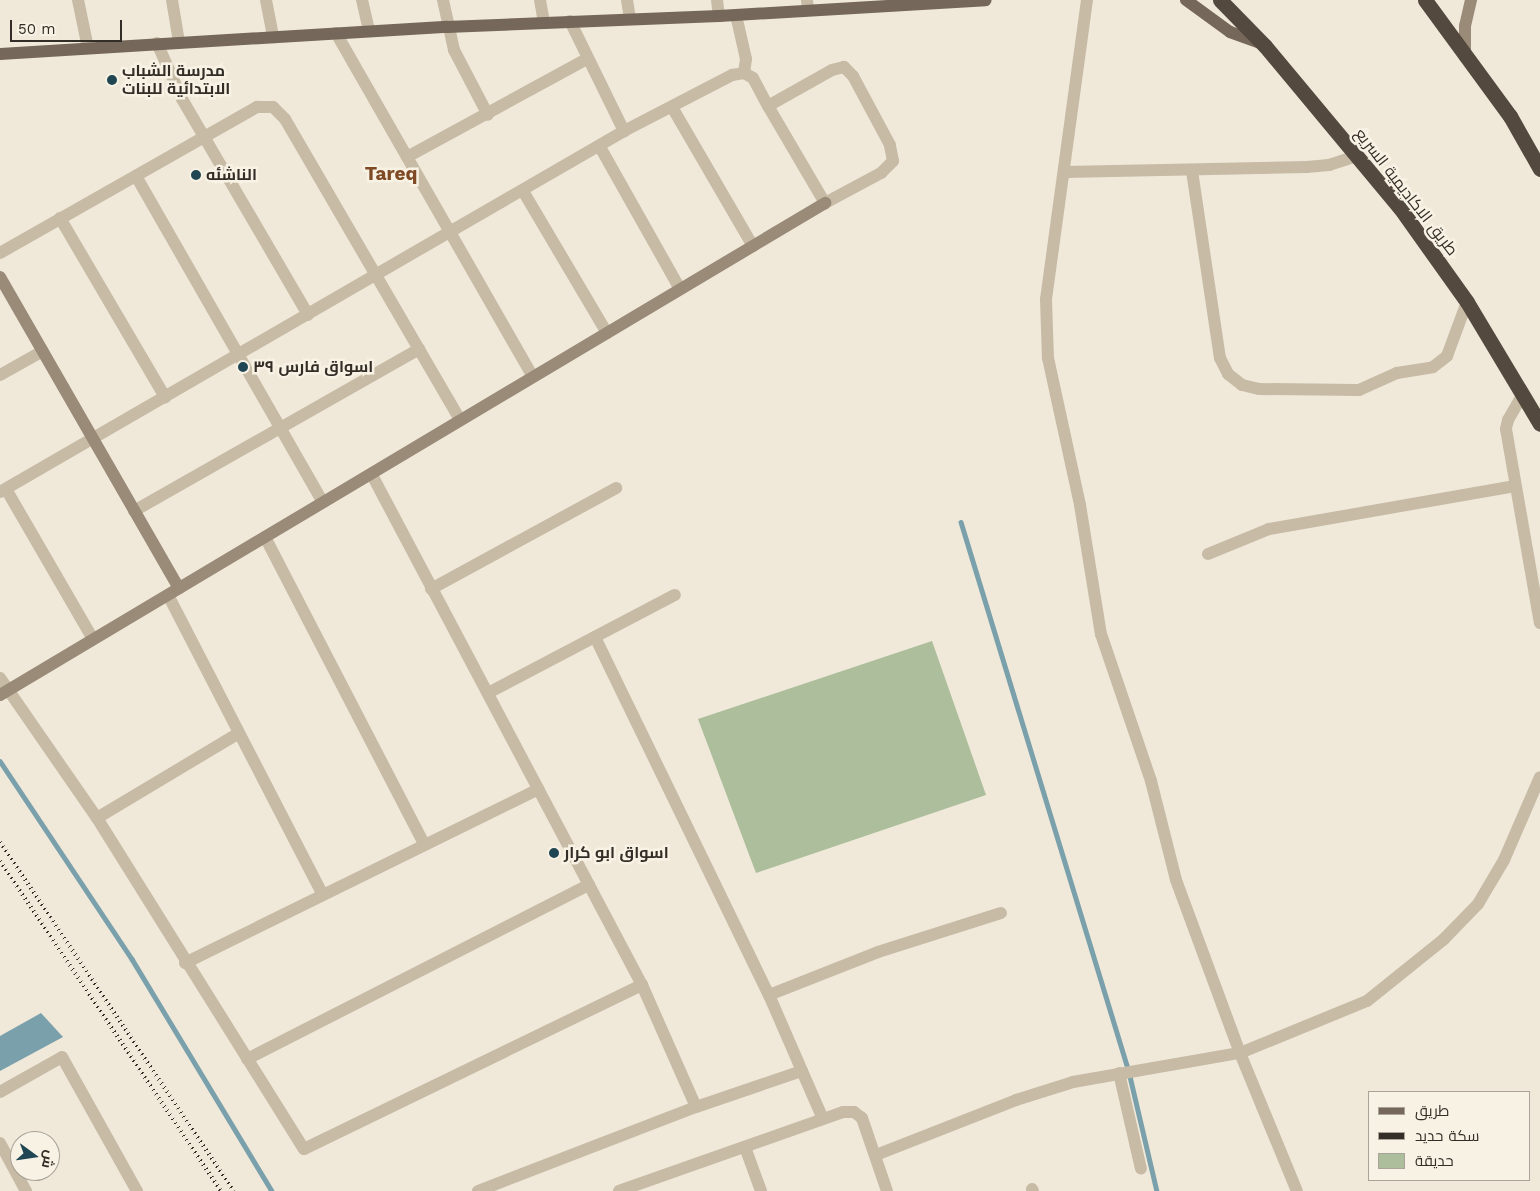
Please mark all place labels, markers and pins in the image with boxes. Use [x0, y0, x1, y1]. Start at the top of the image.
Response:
place label: مدرسة الشباب الابتدائية للبنات [122, 61, 230, 99]
marker: مدرسة الشباب الابتدائية للبنات [106, 74, 118, 86]
place label: الناشئه [206, 165, 257, 185]
marker: الناشئه [190, 169, 202, 181]
place label: اسواق فارس ٣٩ [253, 357, 373, 377]
marker: اسواق فارس ٣٩ [237, 361, 249, 373]
place label: اسواق ابو كرار [564, 843, 669, 863]
marker: اسواق ابو كرار [548, 847, 560, 859]

